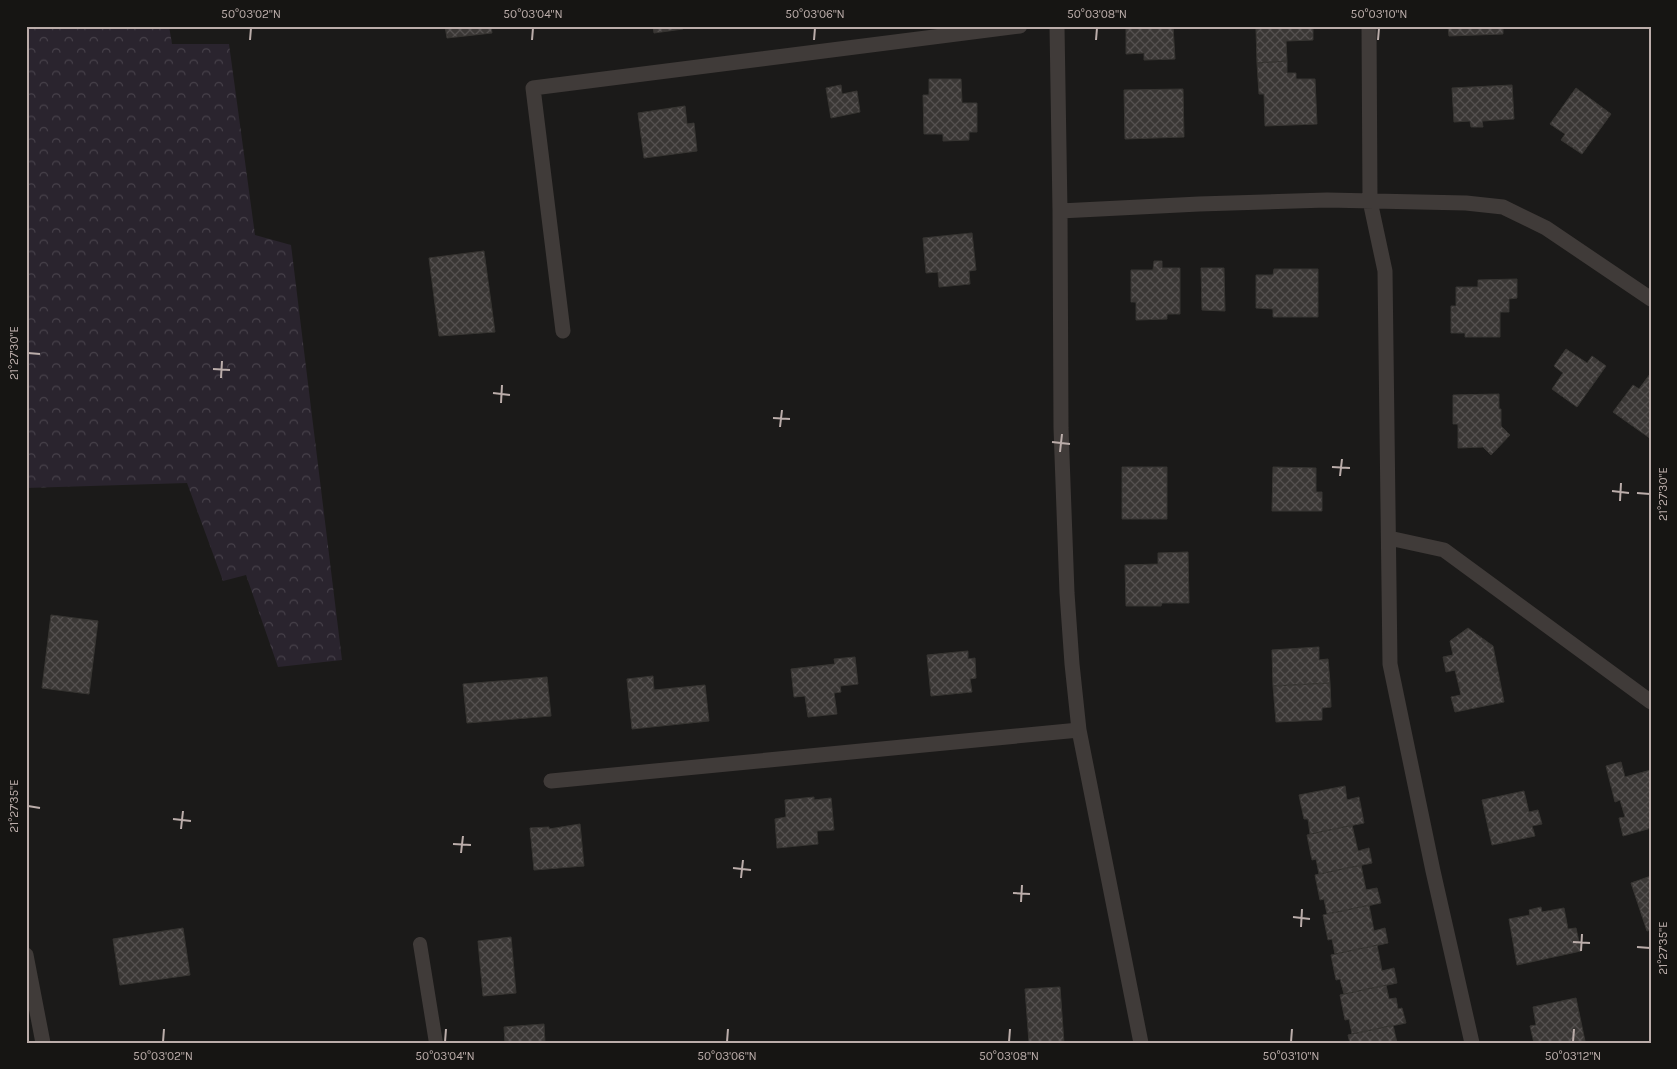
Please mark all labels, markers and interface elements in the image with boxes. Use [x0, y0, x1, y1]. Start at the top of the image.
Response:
text: 50°03'02"N [221, 7, 281, 21]
text: 50°03'04"N [503, 7, 563, 21]
text: 50°03'06"N [785, 7, 845, 21]
text: 50°03'08"N [1067, 7, 1127, 21]
text: 50°03'10"N [1351, 7, 1407, 21]
text: 21°27'30"E [7, 326, 21, 380]
text: 21°27'30"E [1656, 467, 1670, 521]
text: 21°27'35"E [7, 779, 21, 833]
text: 21°27'35"E [1656, 921, 1670, 975]
text: 50°03'02"N [133, 1049, 193, 1063]
text: 50°03'04"N [415, 1049, 475, 1063]
text: 50°03'06"N [697, 1049, 757, 1063]
text: 50°03'08"N [979, 1049, 1039, 1063]
text: 50°03'10"N [1263, 1049, 1319, 1063]
text: 50°03'12"N [1545, 1049, 1601, 1063]

